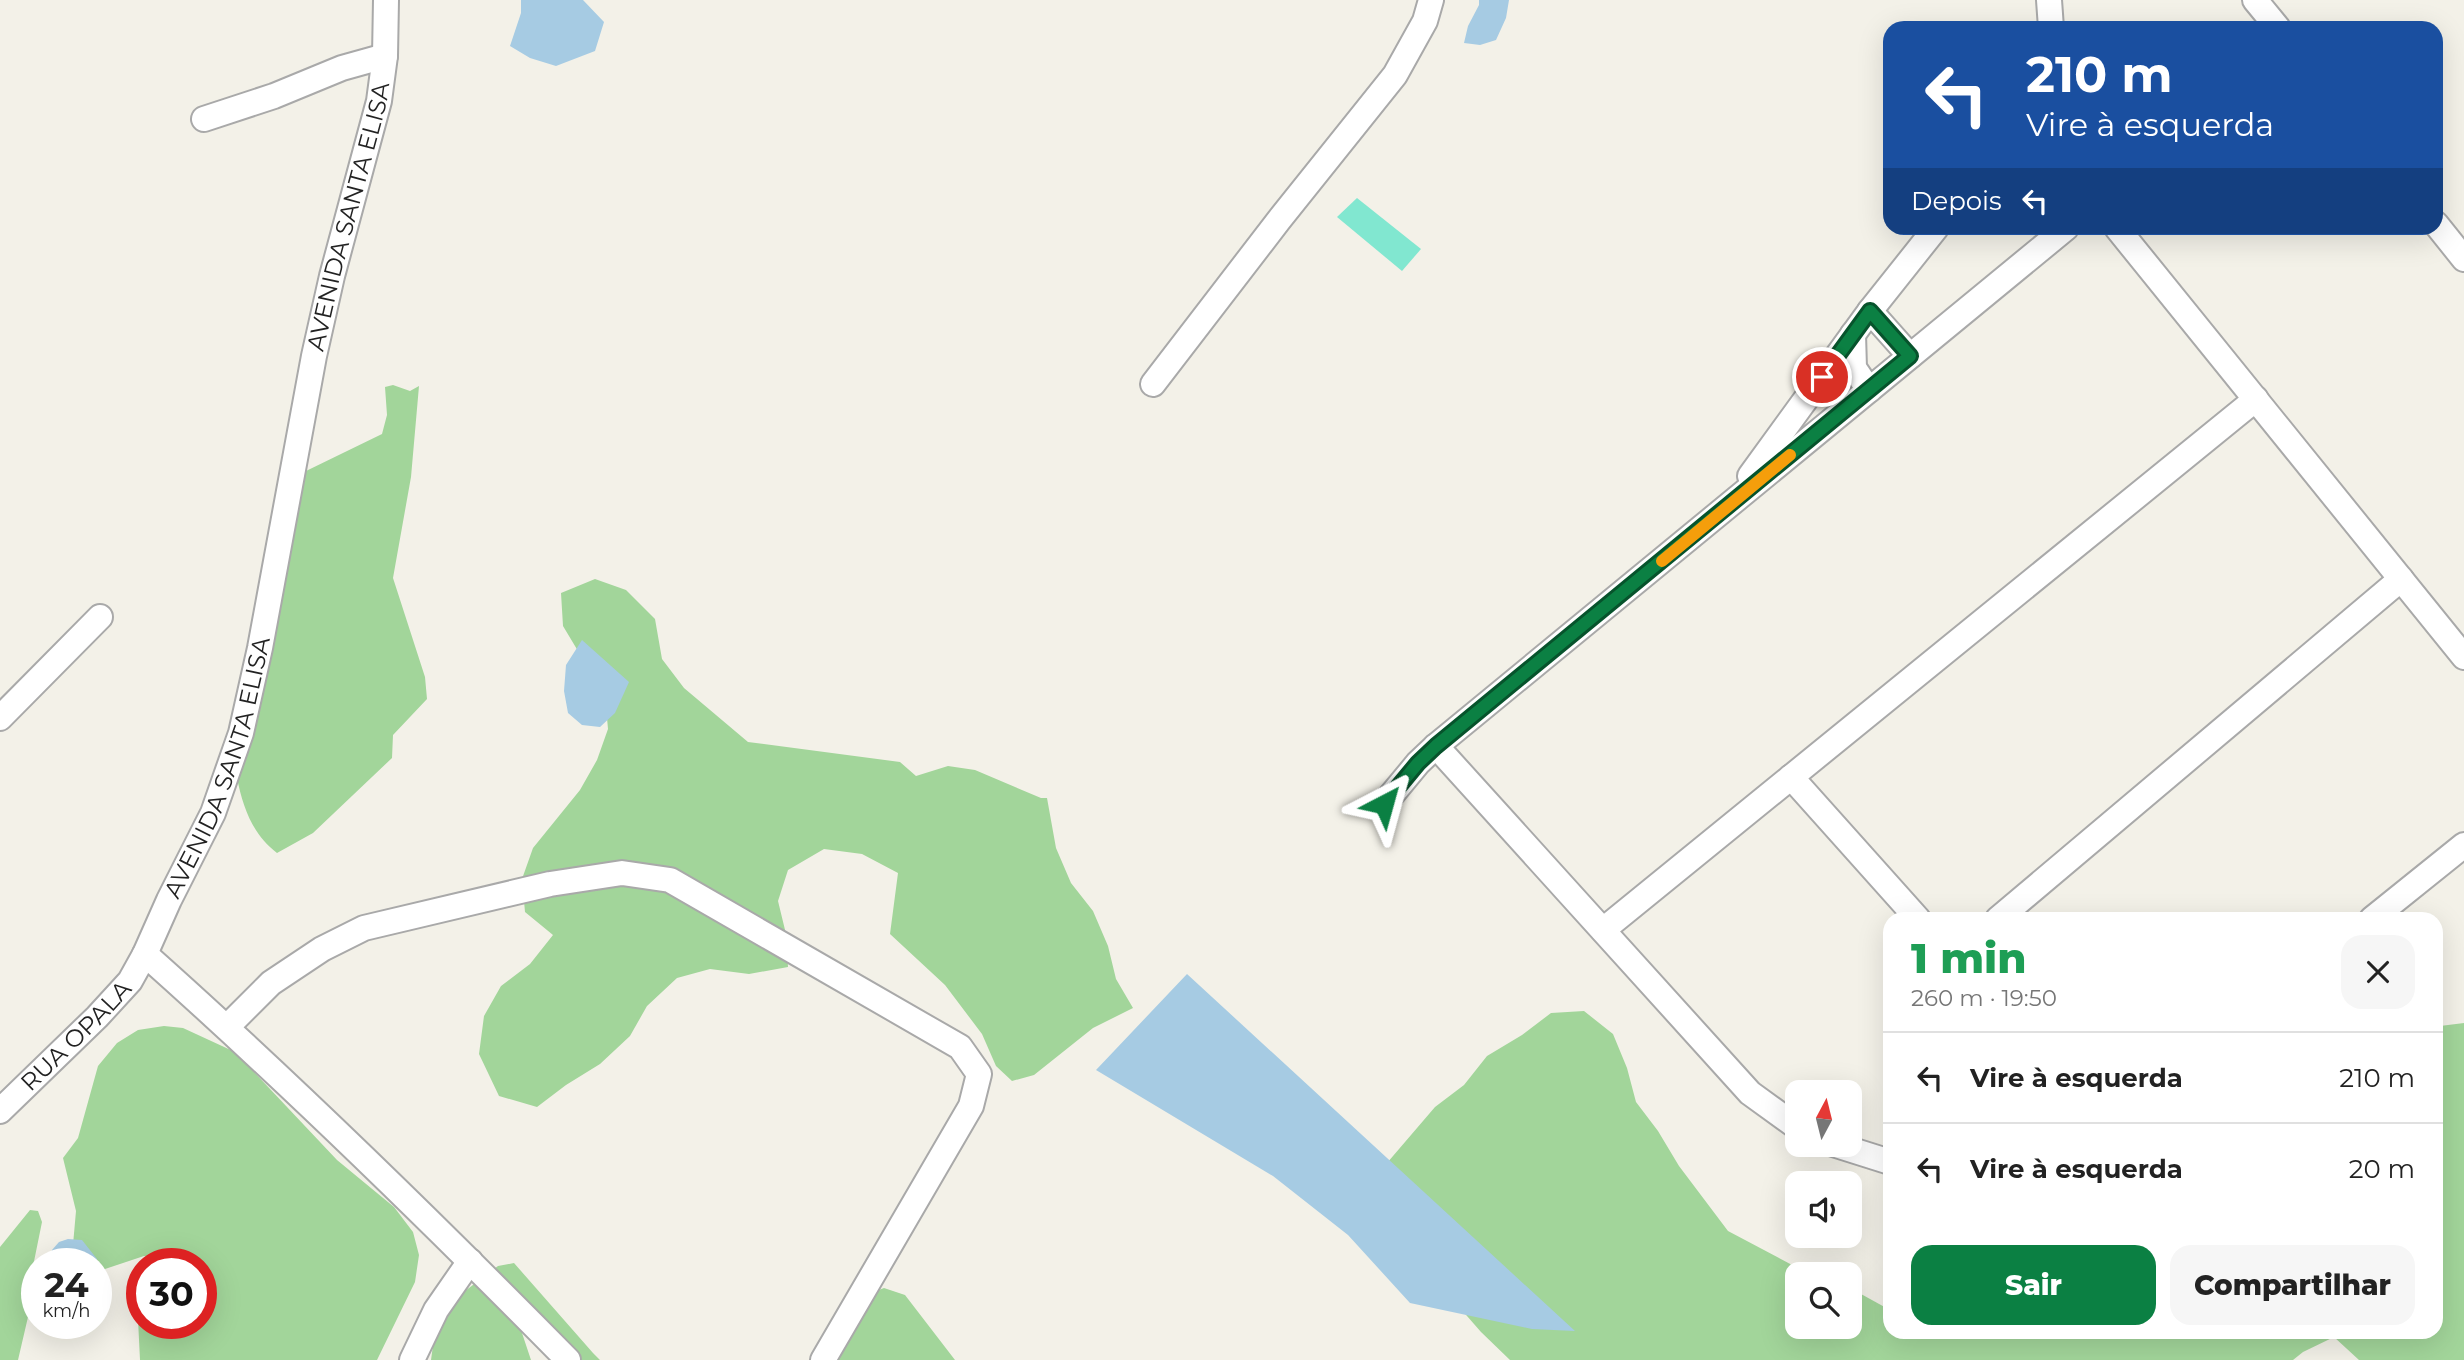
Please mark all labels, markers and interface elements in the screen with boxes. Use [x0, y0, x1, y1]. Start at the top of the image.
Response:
text: 210 m [2026, 45, 2173, 104]
icon: left [1911, 49, 2002, 140]
street label: AVENIDA SANTA ELISA [301, 80, 395, 353]
text: Vire à esquerda [2026, 105, 2274, 144]
icon: left [2016, 182, 2054, 220]
text: Depois [1911, 185, 2002, 217]
pin [1792, 347, 1852, 407]
icon: arrive [1803, 358, 1841, 396]
street label: AVENIDA SANTA ELISA [157, 634, 276, 903]
position arrow [1347, 767, 1421, 841]
text: 1 min [1911, 932, 2027, 984]
button: close [2341, 935, 2415, 1009]
street label: RUA OPALA [15, 974, 138, 1097]
text: 260 m · 19:50 [1911, 984, 2057, 1012]
icon: left [1911, 1059, 1949, 1097]
text: Vire à esquerda [1970, 1062, 2183, 1094]
text: 210 m [2339, 1062, 2415, 1094]
north arrow [1785, 1080, 1862, 1157]
map controls [1785, 1080, 1862, 1339]
icon: left [1911, 1150, 1949, 1188]
text: Vire à esquerda [1970, 1153, 2183, 1185]
text: 20 m [2349, 1153, 2415, 1185]
button: sound [1785, 1171, 1862, 1248]
button: Sair [1911, 1245, 2156, 1325]
button: Compartilhar [2170, 1245, 2415, 1325]
speed limit sign: 30 [126, 1248, 217, 1339]
button: search [1785, 1262, 1862, 1339]
text: 24 [44, 1263, 89, 1306]
text: km/h [42, 1300, 91, 1322]

